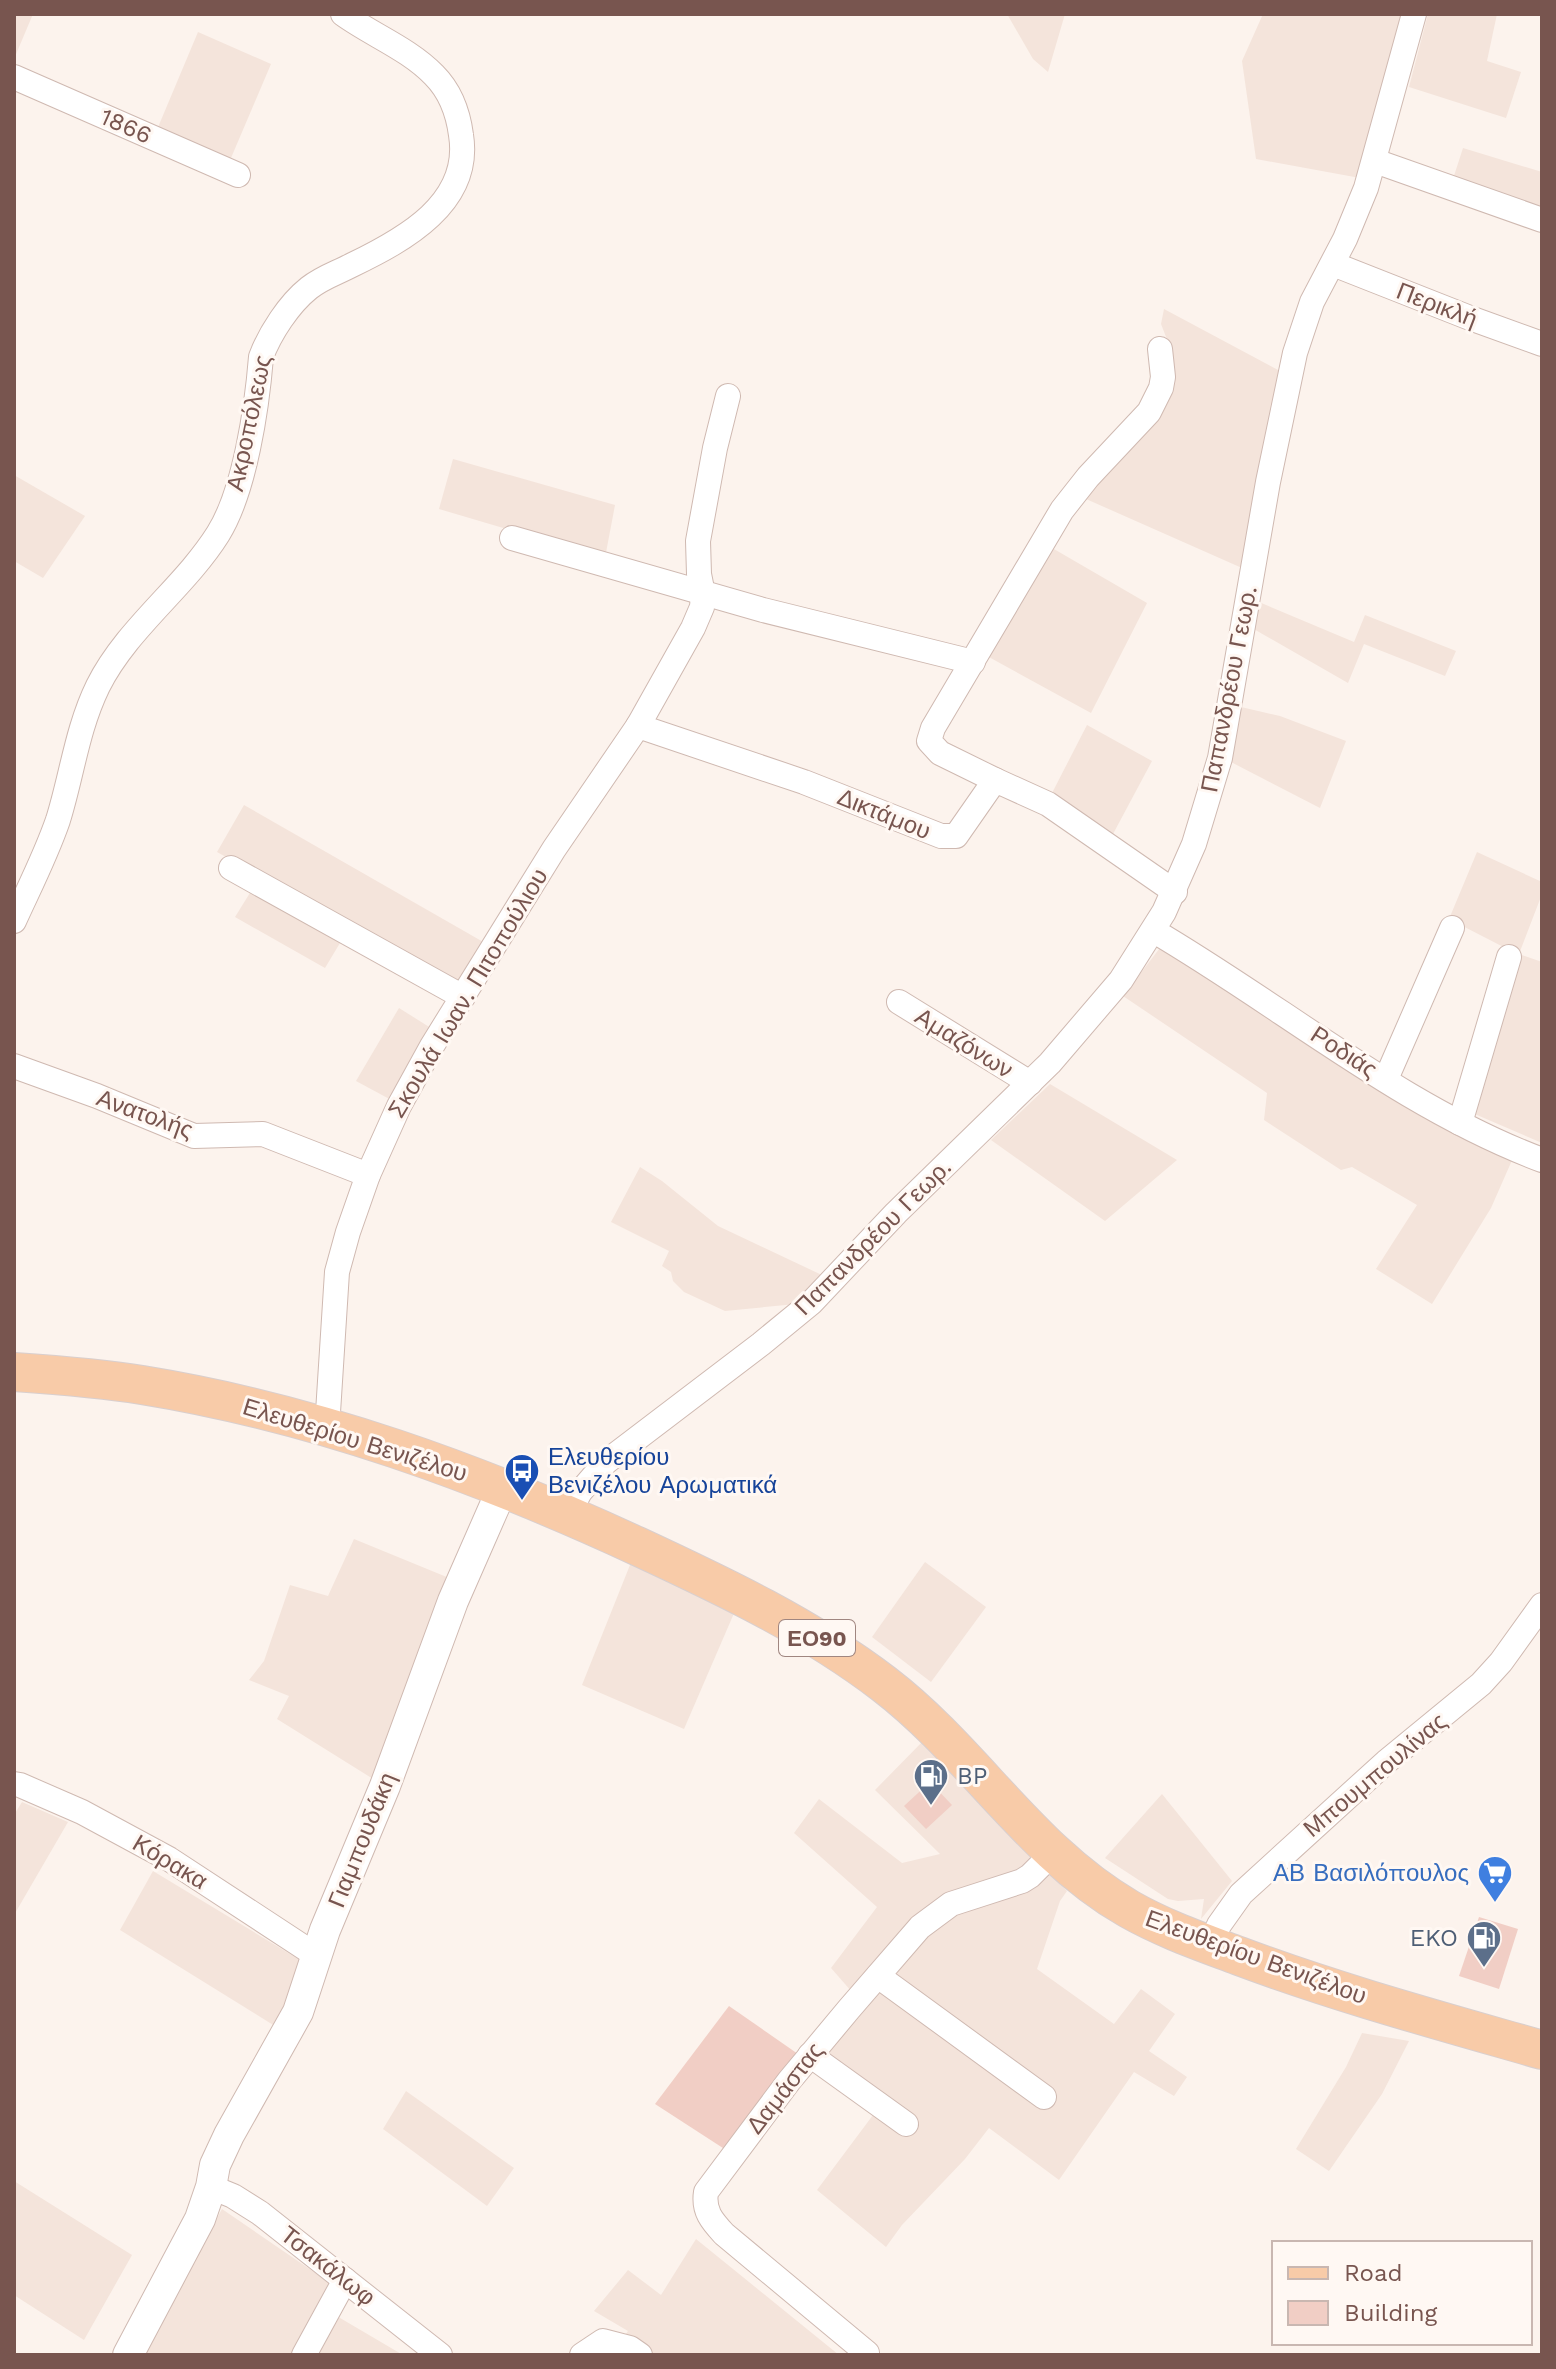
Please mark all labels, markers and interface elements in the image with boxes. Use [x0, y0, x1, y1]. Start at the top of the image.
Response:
street label: 1866 [96, 102, 156, 150]
street label: Περικλή [1393, 277, 1481, 333]
street label: Ακροπόλεως [221, 352, 277, 494]
street label: Παπανδρέου Γεωρ. [1195, 583, 1263, 795]
street label: Δικτάμου [833, 783, 935, 845]
street label: Σκουλά Ιωαν. Πιτοπούλιου [382, 863, 554, 1123]
street label: Αμαζόνων [910, 1002, 1018, 1084]
street label: Ροδιάς [1306, 1020, 1382, 1084]
street label: Ανατολής [93, 1084, 197, 1144]
street label: Παπανδρέου Γεωρ. [789, 1153, 957, 1321]
street label: Ελευθερίου Βενιζέλου [240, 1393, 470, 1487]
place label: Ελευθερίου Βενιζέλου Αρωματικά [548, 1443, 777, 1499]
bus stop icon: Ελευθερίου Βενιζέλου Αρωματικά [503, 1452, 541, 1502]
road number: ΕΟ90 [779, 1620, 855, 1656]
street label: Μπουμπουλίνας [1298, 1707, 1452, 1843]
fuel station icon: BP [912, 1757, 950, 1807]
place label: BP [957, 1762, 987, 1790]
street label: Γιαμπουδάκη [322, 1768, 402, 1912]
street label: Κόρακα [128, 1829, 213, 1895]
supermarket icon: ΑΒ Βασιλόπουλος [1476, 1854, 1514, 1904]
place label: ΑΒ Βασιλόπουλος [1273, 1859, 1469, 1887]
street label: Ελευθερίου Βενιζέλου [1142, 1904, 1370, 2010]
fuel station icon: EKO [1465, 1919, 1503, 1969]
place label: EKO [1410, 1924, 1458, 1952]
street label: Δαμάστας [741, 2037, 829, 2139]
street label: Τσακάλωφ [275, 2220, 381, 2312]
legend [1272, 2241, 1532, 2345]
text: Road [1344, 2259, 1403, 2287]
text: Building [1344, 2299, 1437, 2327]

